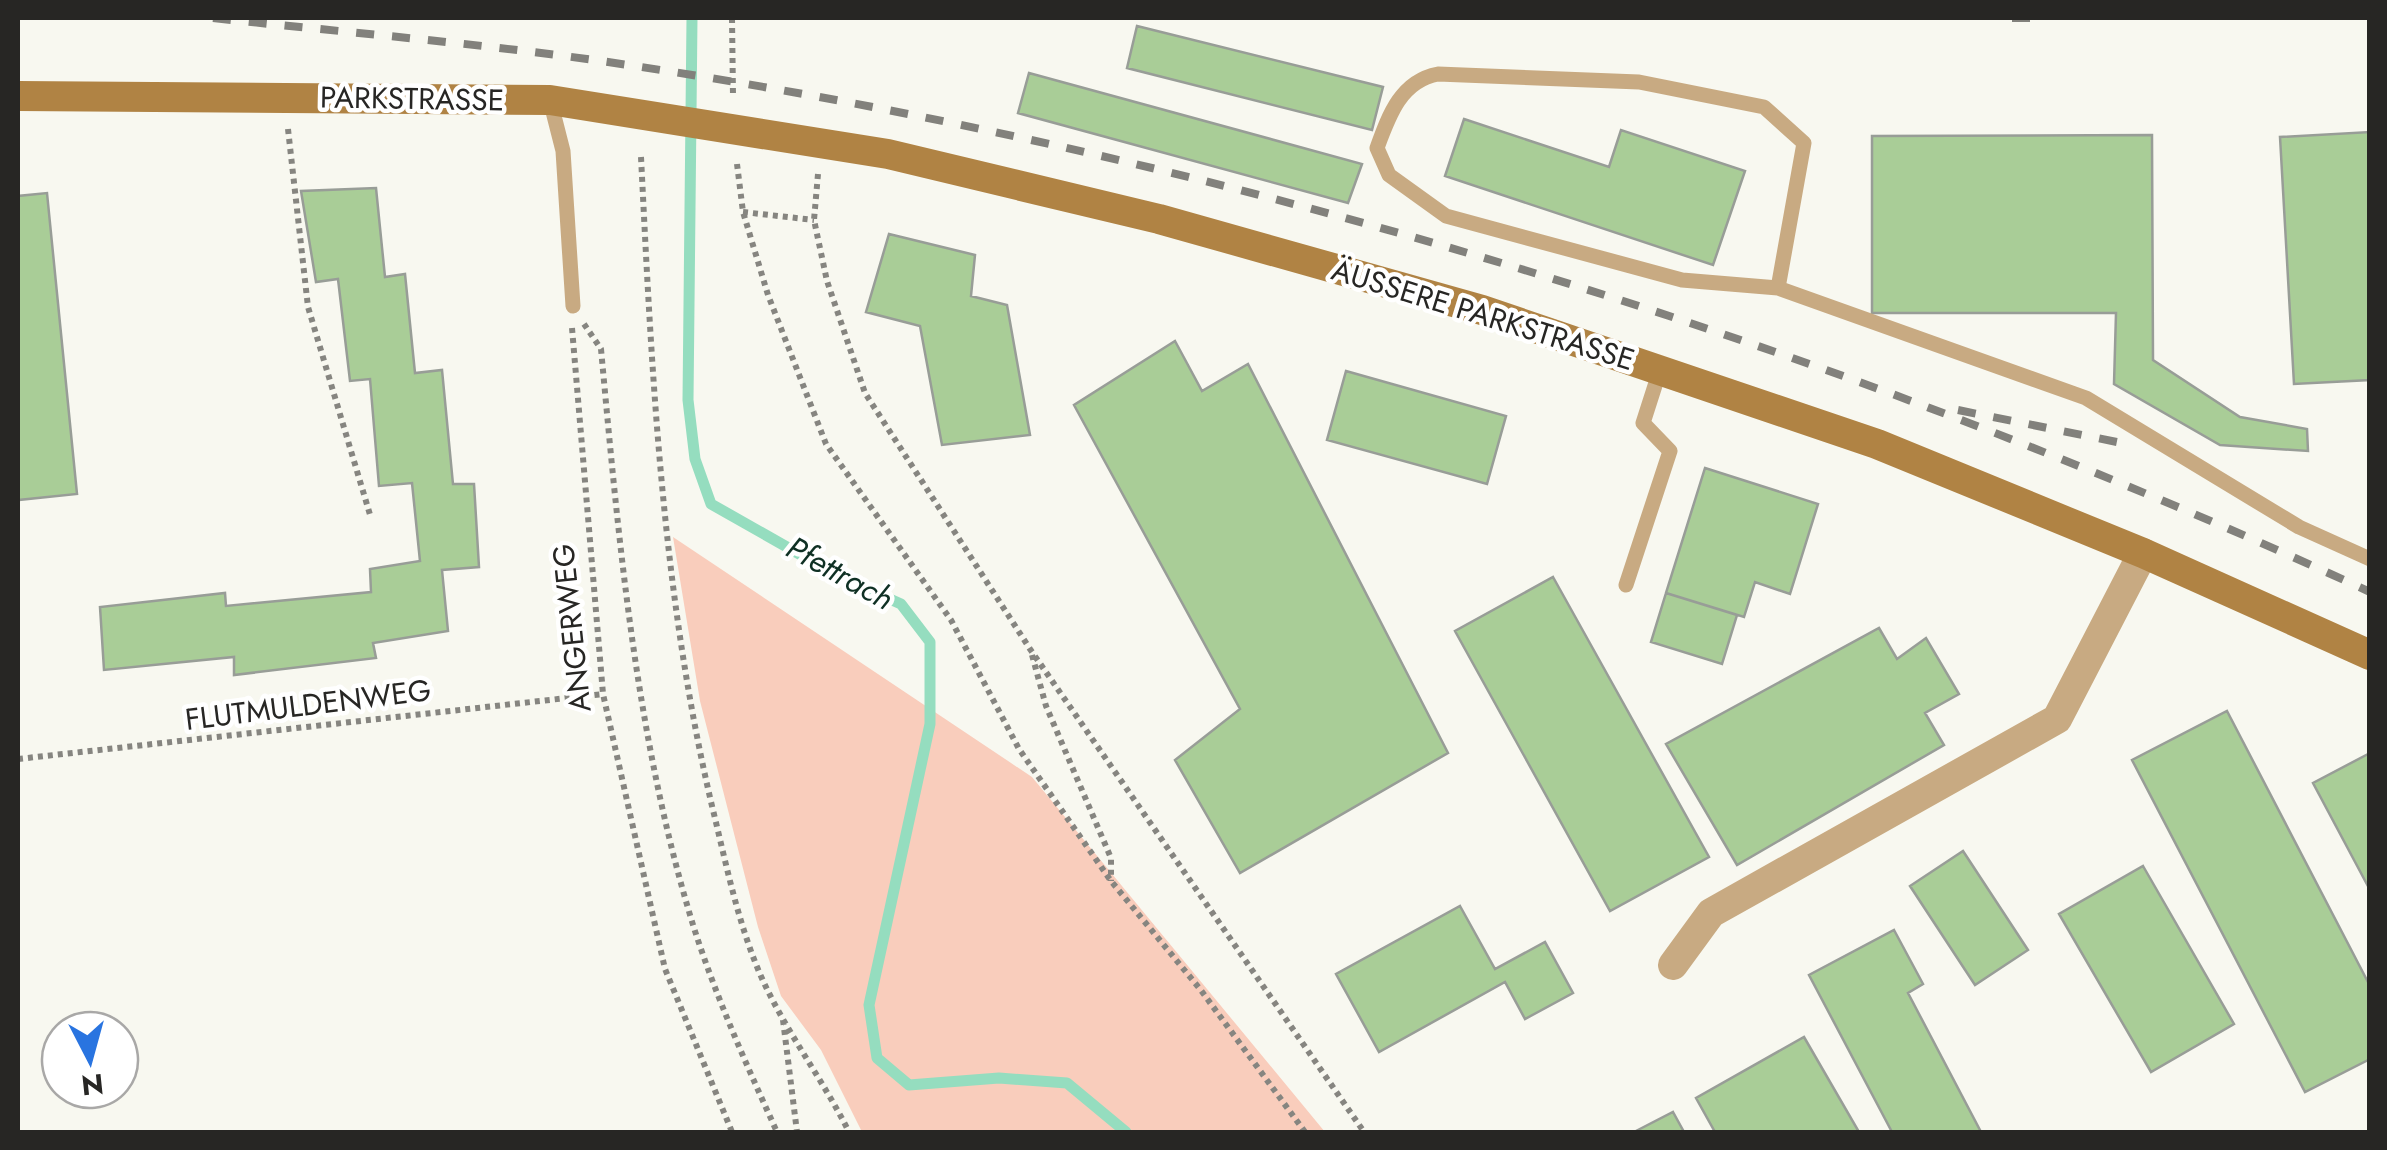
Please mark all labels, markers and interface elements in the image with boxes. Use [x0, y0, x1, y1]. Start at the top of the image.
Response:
street label: PARKSTRASSE [320, 75, 505, 122]
street label: ÄUSSERE PARKSTRASSE [1326, 248, 1640, 381]
water label: Pfettrach [778, 525, 902, 621]
street label: ANGERWEG [541, 542, 602, 714]
street label: FLUTMULDENWEG [183, 668, 433, 741]
north arrow [40, 1010, 140, 1110]
text: N [79, 1063, 106, 1106]

